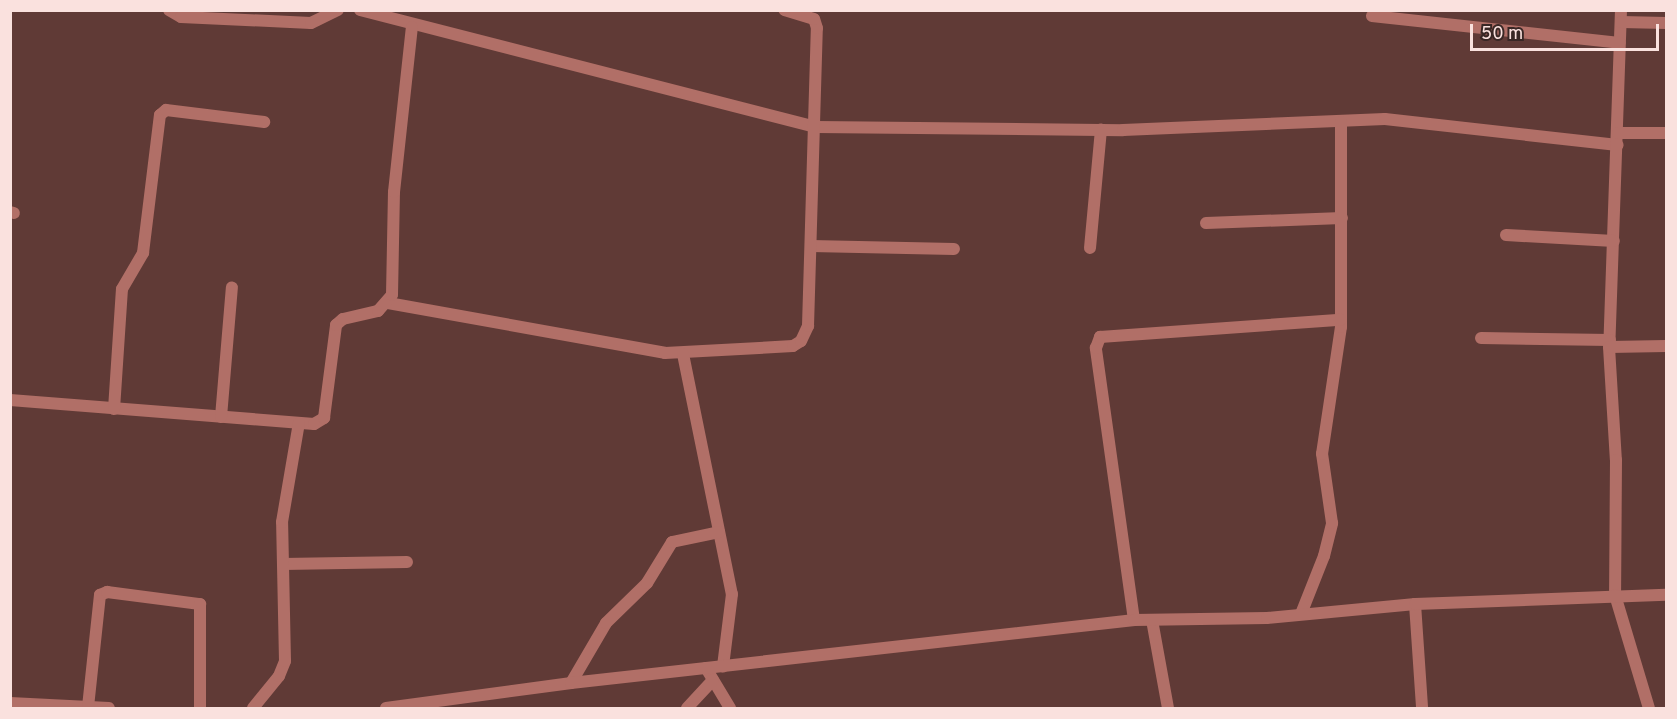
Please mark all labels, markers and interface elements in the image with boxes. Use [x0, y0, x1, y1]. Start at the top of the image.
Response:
scale bar [1473, 12, 1662, 50]
text: 50 m [1481, 23, 1523, 46]

